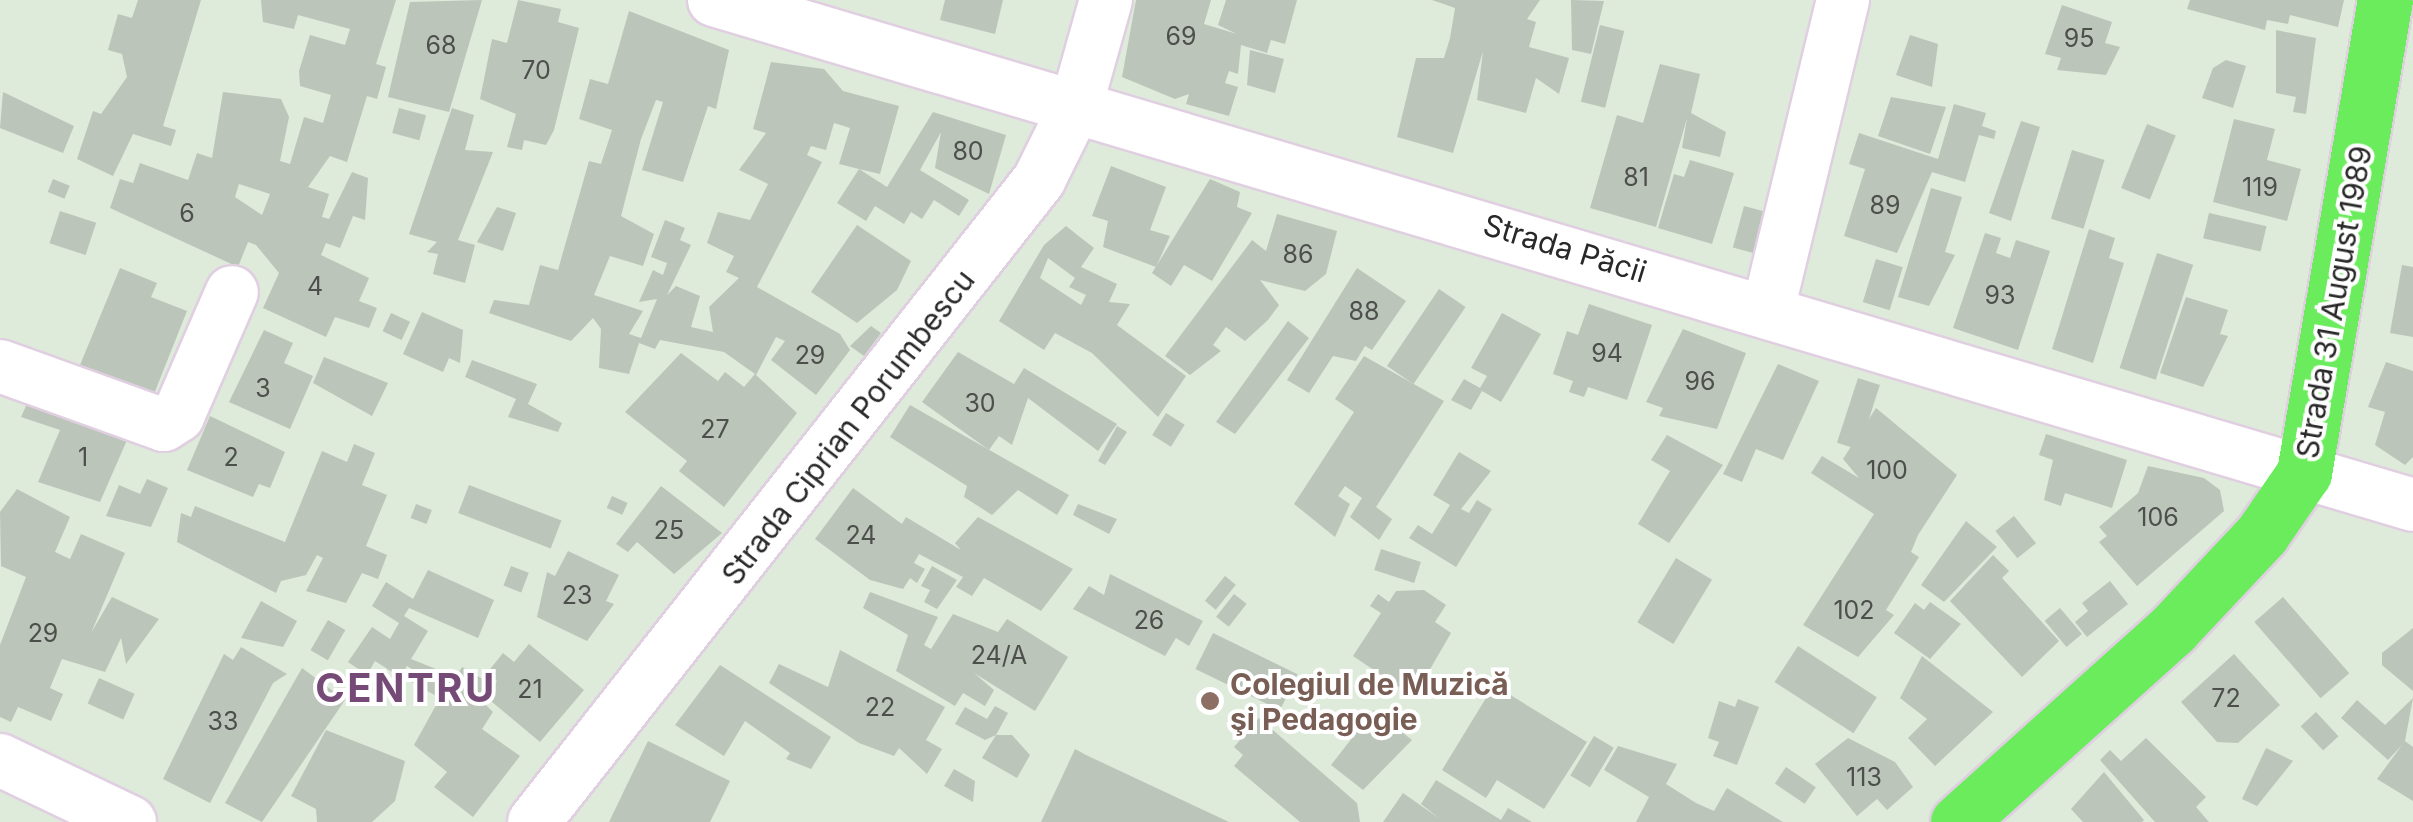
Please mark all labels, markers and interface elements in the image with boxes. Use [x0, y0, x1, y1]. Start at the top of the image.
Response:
house number: 69 [1165, 21, 1197, 51]
house number: 95 [2064, 23, 2094, 53]
house number: 68 [426, 30, 456, 60]
house number: 70 [521, 55, 551, 85]
house number: 80 [952, 136, 984, 166]
street label: Strada 31 August 1989 [2289, 143, 2379, 461]
house number: 81 [1623, 162, 1649, 192]
house number: 119 [2242, 172, 2278, 202]
house number: 89 [1870, 190, 1900, 220]
house number: 6 [179, 198, 195, 228]
street label: Strada Păcii [1479, 206, 1651, 290]
house number: 86 [1283, 239, 1313, 269]
street label: Strada Ciprian Porumbescu [714, 263, 982, 591]
house number: 4 [307, 271, 323, 301]
house number: 93 [1985, 280, 2015, 310]
house number: 88 [1349, 296, 1379, 326]
house number: 94 [1591, 338, 1623, 368]
house number: 29 [795, 340, 825, 370]
house number: 96 [1684, 366, 1716, 396]
house number: 3 [255, 373, 271, 403]
house number: 30 [964, 388, 996, 418]
house number: 27 [700, 414, 730, 444]
house number: 1 [78, 442, 88, 472]
house number: 2 [223, 442, 239, 472]
house number: 100 [1866, 455, 1908, 485]
house number: 106 [2137, 502, 2179, 532]
house number: 25 [654, 515, 684, 545]
house number: 24 [845, 520, 877, 550]
house number: 23 [562, 580, 592, 610]
house number: 102 [1833, 595, 1875, 625]
house number: 26 [1134, 605, 1164, 635]
house number: 29 [28, 618, 58, 648]
house number: 24/A [971, 640, 1027, 670]
district label: CENTRU [315, 664, 497, 712]
place label: Colegiul de Muzică şi Pedagogie [1230, 666, 1509, 736]
house number: 21 [517, 674, 543, 704]
house number: 72 [2211, 683, 2241, 713]
marker: Colegiul de Muzică şi Pedagogie [1199, 690, 1221, 712]
house number: 22 [865, 692, 895, 722]
house number: 33 [208, 706, 238, 736]
house number: 113 [1846, 762, 1882, 792]

